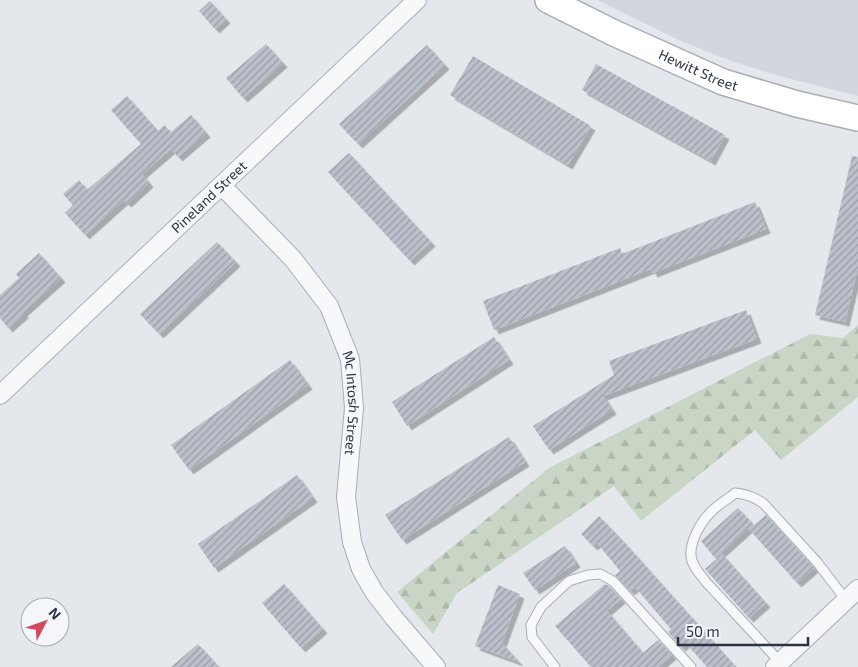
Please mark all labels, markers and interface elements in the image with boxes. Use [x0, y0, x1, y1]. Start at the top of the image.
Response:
street label: Hewitt Street [656, 45, 740, 94]
street label: Pineland Street [167, 157, 250, 236]
street label: Mc Intosh Street [339, 348, 363, 456]
north arrow [20, 597, 70, 647]
text: N [45, 604, 65, 623]
scale bar [678, 614, 808, 646]
text: 50 m [686, 622, 720, 640]

